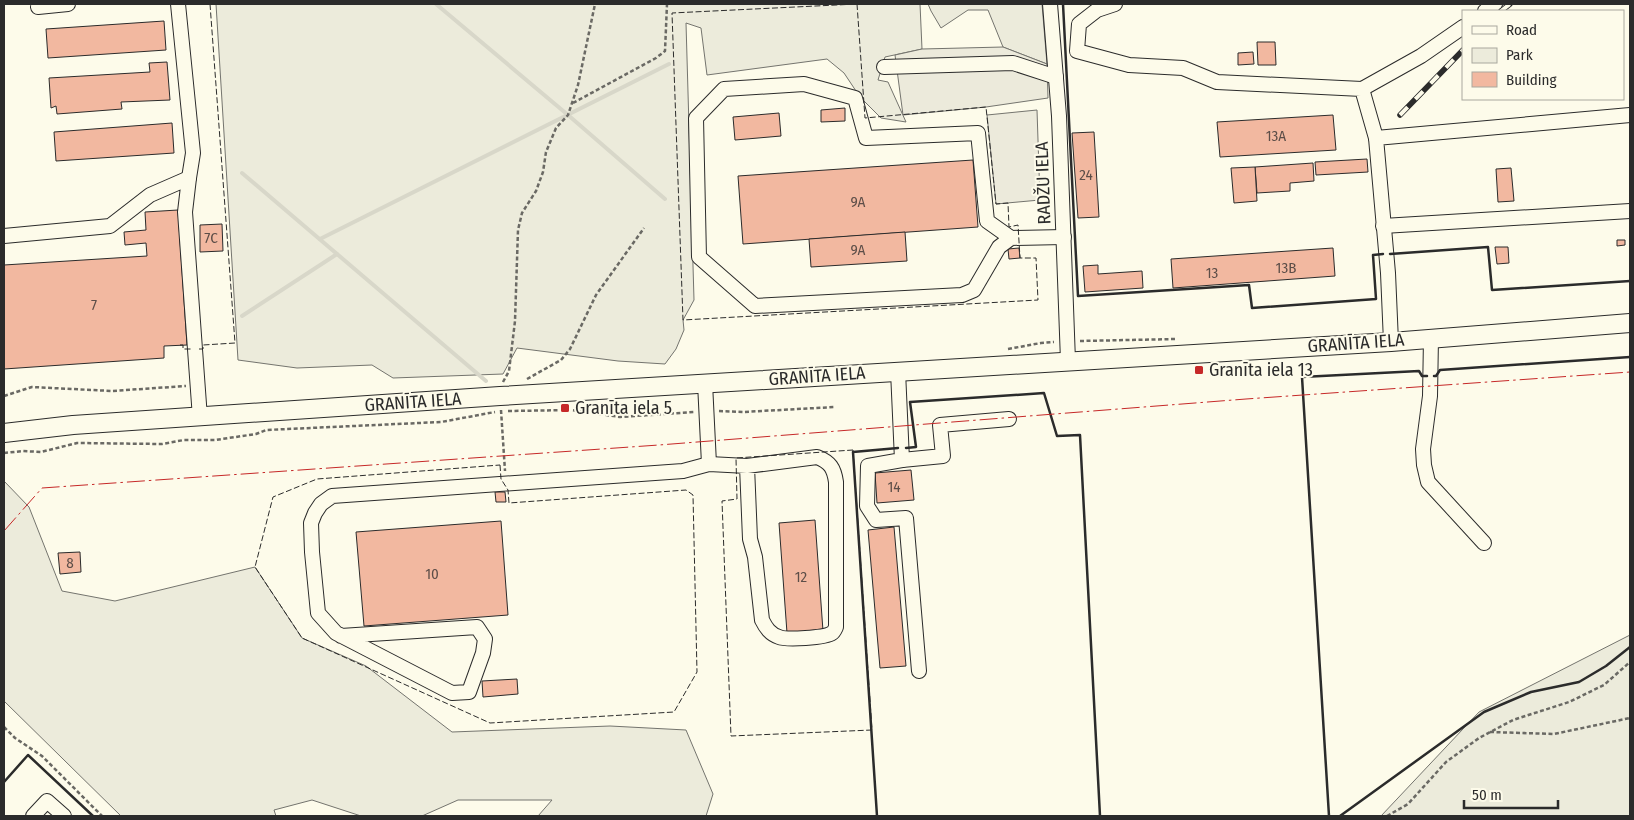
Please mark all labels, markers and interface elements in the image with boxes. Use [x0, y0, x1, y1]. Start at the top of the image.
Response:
legend [1462, 10, 1624, 100]
text: Road [1506, 21, 1537, 39]
text: Park [1506, 46, 1533, 64]
text: Building [1506, 71, 1557, 89]
house number: 13A [1266, 127, 1286, 145]
street label: RADŽU IELA [1031, 141, 1055, 225]
house number: 24 [1079, 166, 1093, 184]
house number: 9A [850, 193, 866, 211]
house number: 7C [204, 229, 218, 247]
house number: 9A [850, 241, 866, 259]
house number: 13B [1276, 259, 1296, 277]
house number: 13 [1206, 264, 1219, 282]
house number: 7 [91, 296, 97, 314]
street label: GRANĪTA IELA [1307, 329, 1406, 357]
place label: Granīta iela 13 [1209, 359, 1313, 381]
street label: GRANĪTA IELA [768, 362, 867, 390]
marker: Granīta iela 13 [1193, 364, 1205, 376]
street label: GRANĪTA IELA [364, 388, 463, 416]
place label: Granīta iela 5 [575, 397, 672, 419]
marker: Granīta iela 5 [559, 402, 571, 414]
house number: 14 [887, 478, 901, 496]
house number: 8 [66, 554, 74, 572]
house number: 10 [425, 565, 439, 583]
house number: 12 [795, 568, 808, 586]
scale bar [1464, 778, 1558, 810]
text: 50 m [1472, 786, 1502, 804]

